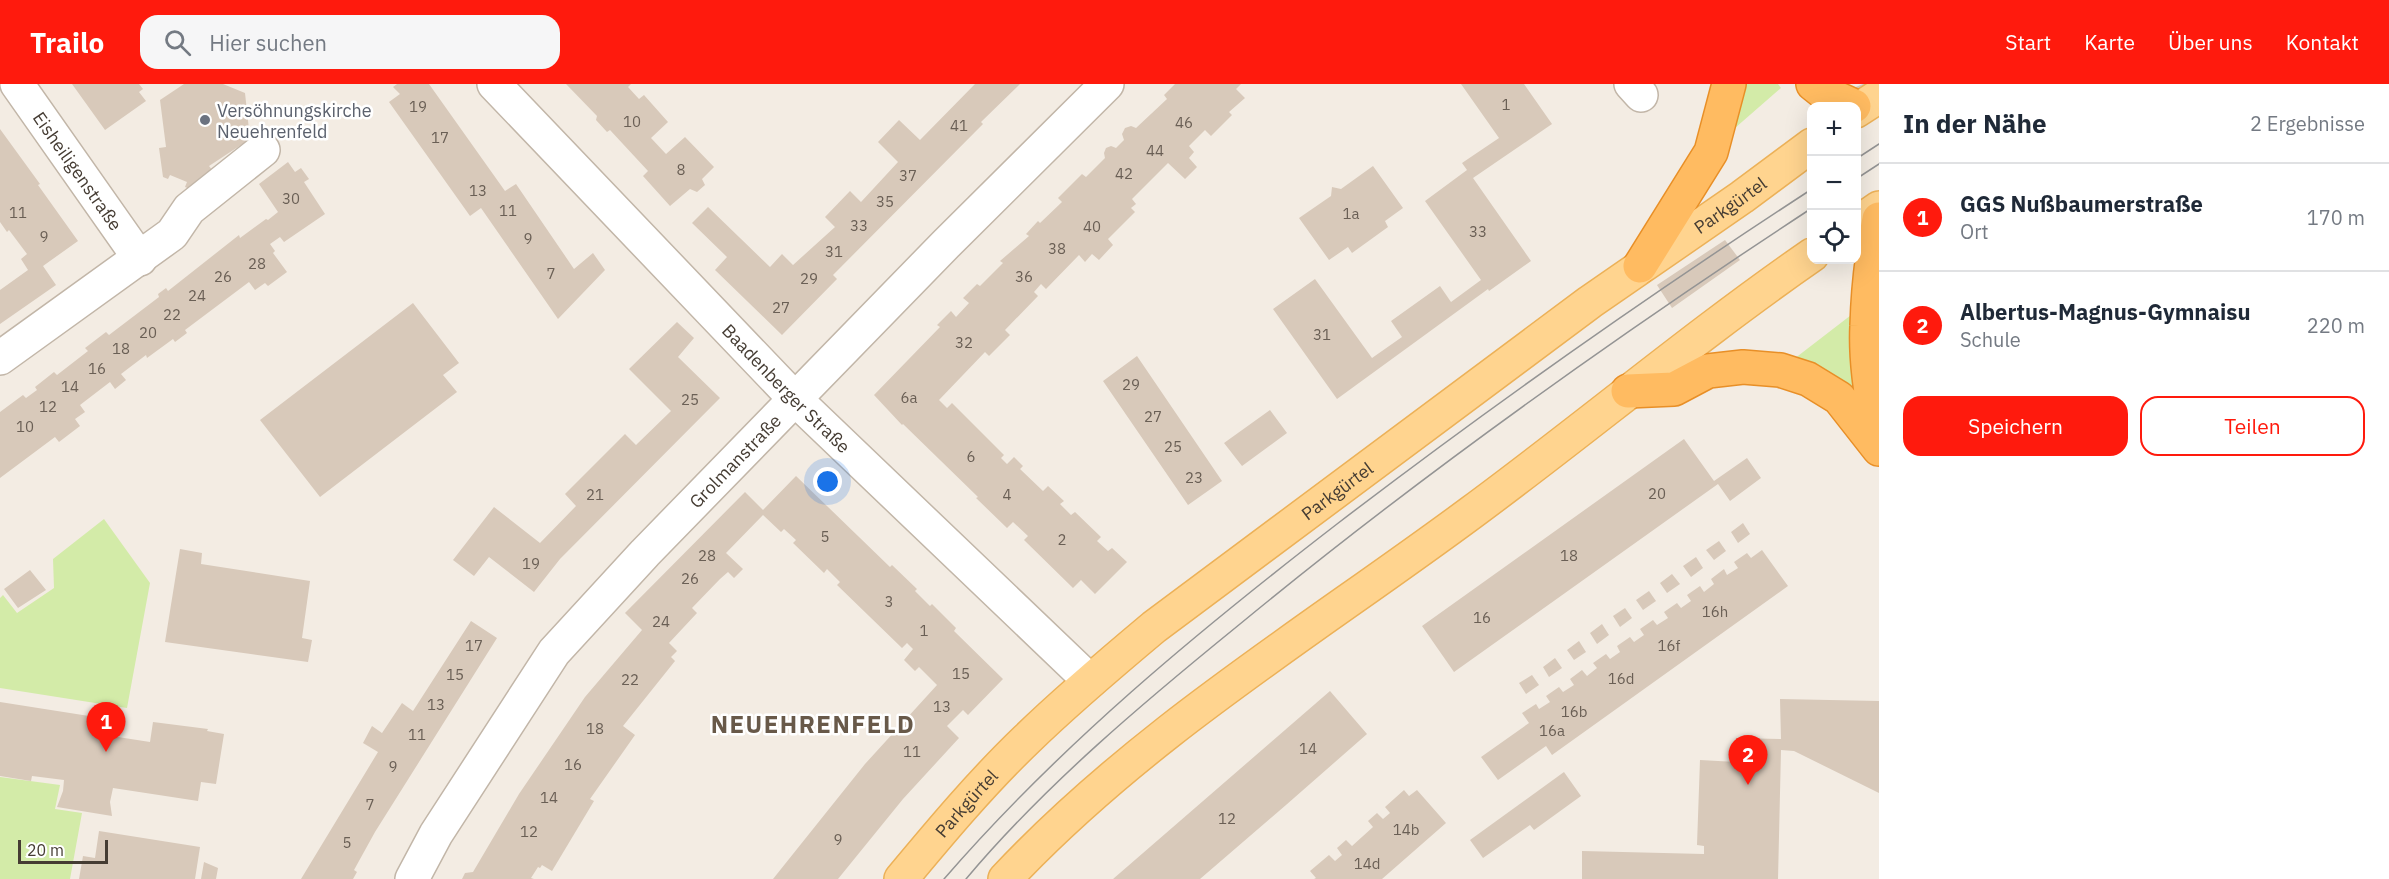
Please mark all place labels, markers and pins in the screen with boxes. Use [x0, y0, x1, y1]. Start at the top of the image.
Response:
place label: Versöhnungskirche Neuehrenfeld [217, 99, 372, 143]
marker: Versöhnungskirche Neuehrenfeld [198, 113, 212, 127]
pin: 1 [86, 702, 126, 752]
pin: 2 [1728, 736, 1768, 785]

